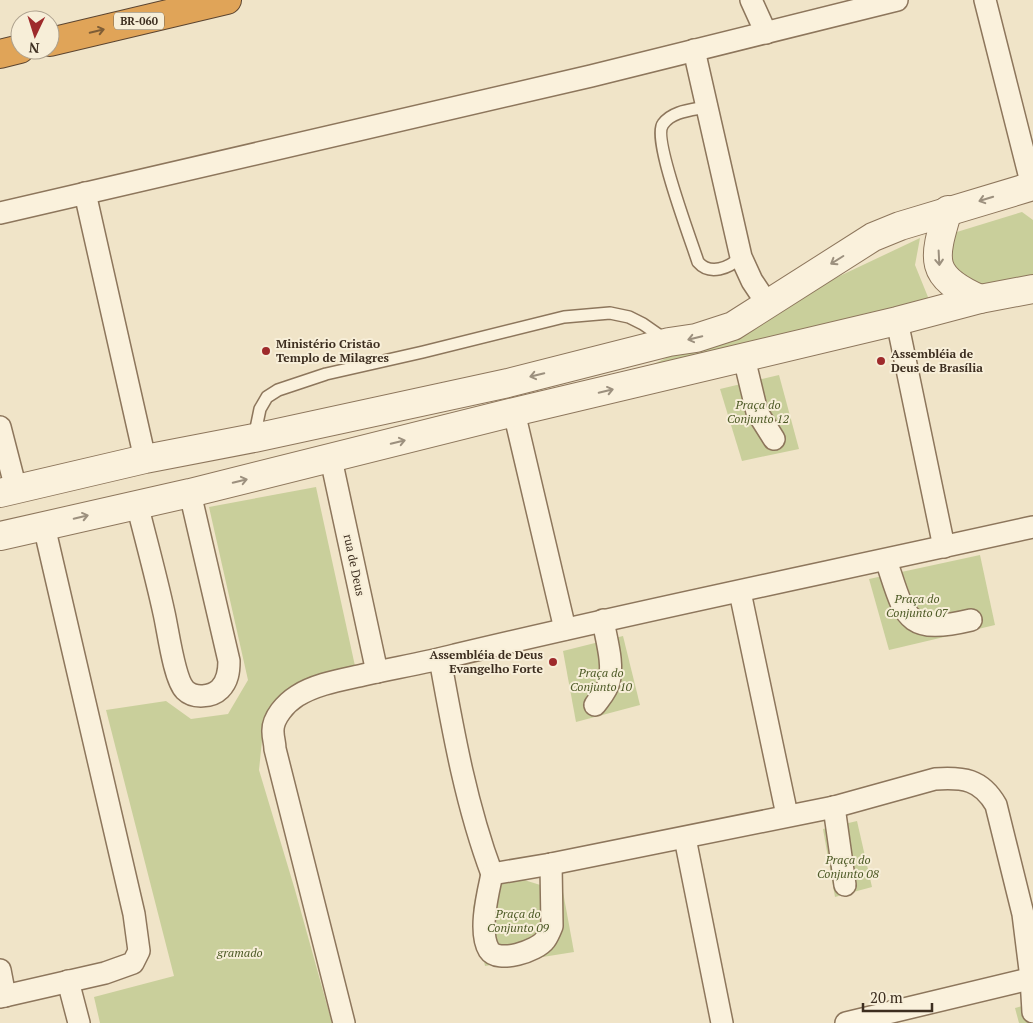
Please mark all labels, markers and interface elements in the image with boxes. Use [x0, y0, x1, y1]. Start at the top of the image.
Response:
north arrow [10, 10, 60, 60]
road number: BR-060 [114, 12, 164, 30]
one-way arrow [89, 26, 105, 35]
text: N [28, 39, 40, 58]
one-way arrow [979, 195, 995, 205]
one-way arrow [934, 249, 943, 265]
one-way arrow [830, 255, 844, 265]
one-way arrow [687, 334, 703, 343]
place label: Ministério Cristão Templo de Milagres [276, 336, 390, 365]
marker: Ministério Cristão Templo de Milagres [260, 345, 272, 357]
place label: Assembléia de Deus de Brasília [891, 346, 983, 375]
marker: Assembléia de Deus de Brasília [875, 355, 887, 367]
one-way arrow [530, 371, 546, 381]
one-way arrow [598, 386, 614, 395]
park label: Praça do Conjunto 12 [727, 397, 790, 426]
one-way arrow [389, 437, 405, 446]
one-way arrow [231, 476, 247, 485]
one-way arrow [73, 512, 89, 521]
street label: rua de Deus [341, 533, 368, 597]
park label: Praça do Conjunto 07 [886, 591, 949, 620]
place label: Assembléia de Deus Evangelho Forte [429, 647, 544, 676]
marker: Assembléia de Deus Evangelho Forte [547, 656, 559, 668]
park label: Praça do Conjunto 10 [570, 665, 633, 694]
park label: Praça do Conjunto 08 [817, 852, 880, 881]
park label: Praça do Conjunto 09 [487, 906, 550, 935]
park label: gramado [216, 945, 263, 960]
scale bar [863, 980, 932, 1012]
text: 20 m [870, 987, 903, 1007]

